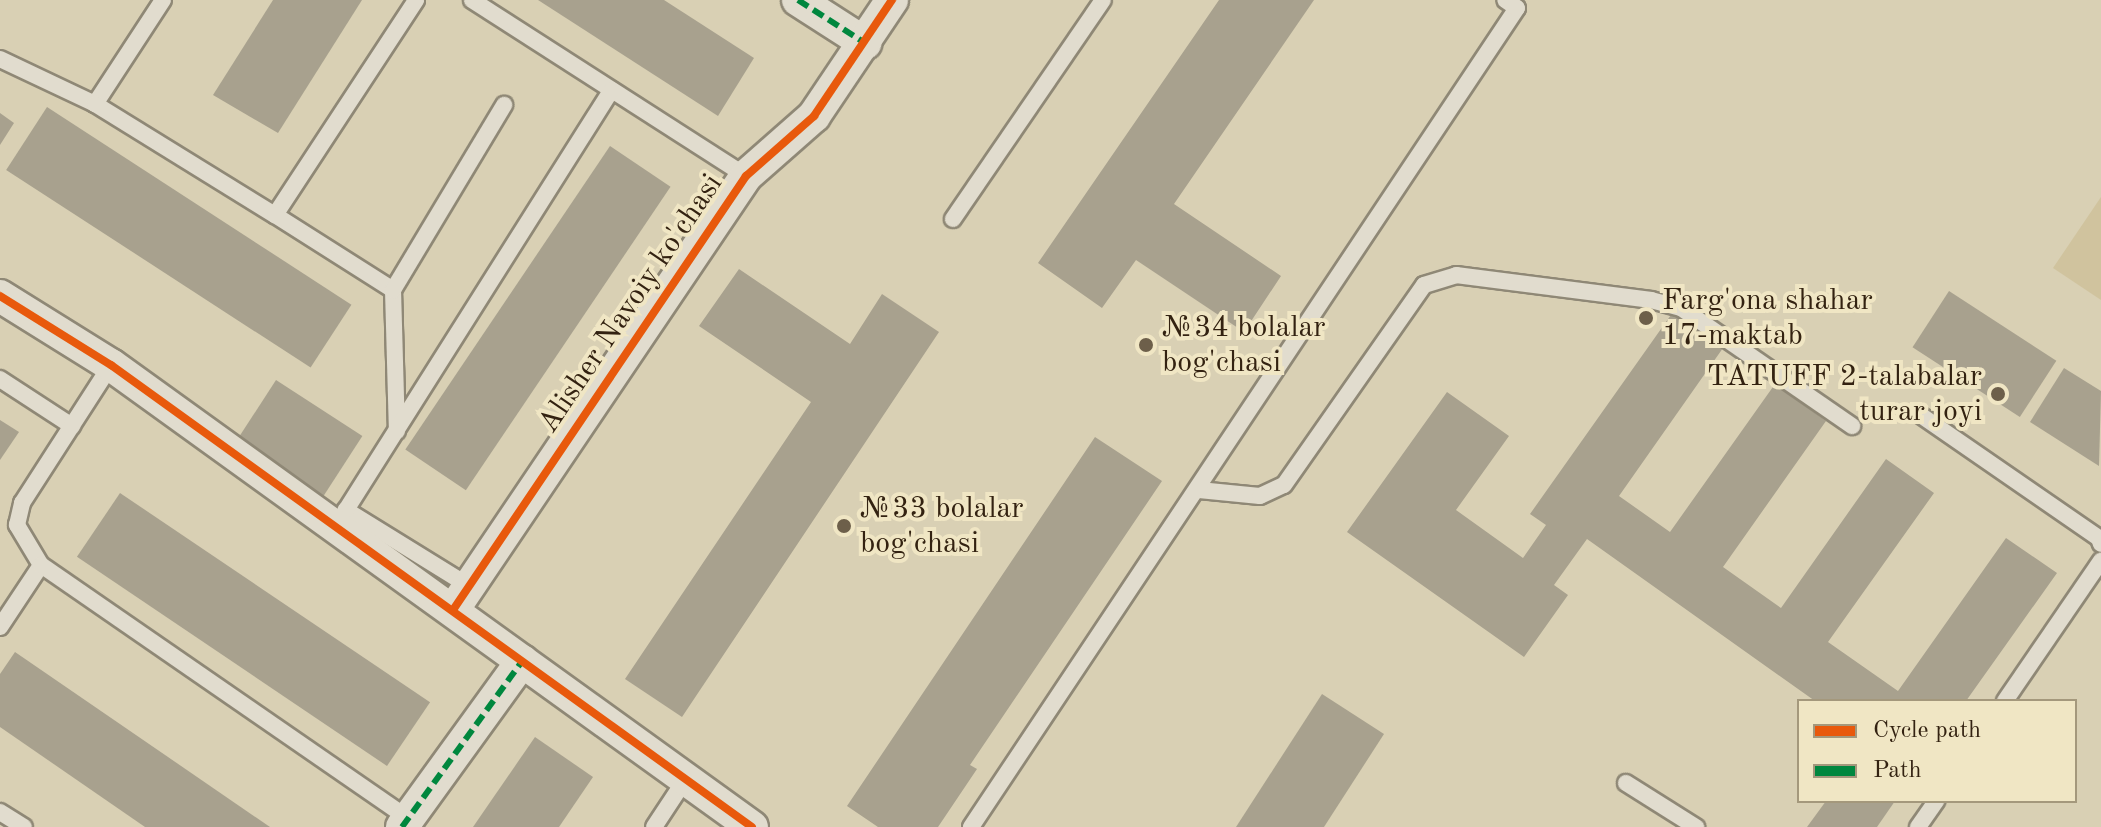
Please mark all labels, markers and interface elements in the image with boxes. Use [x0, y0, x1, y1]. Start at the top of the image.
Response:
street label: Alisher Navoiy ko'chasi [531, 168, 731, 440]
place label: Farg'ona shahar 17-maktab [1662, 283, 1873, 354]
marker: Farg'ona shahar 17-maktab [1637, 309, 1655, 327]
place label: №34 bolalar bog'chasi [1162, 310, 1326, 380]
marker: №34 bolalar bog'chasi [1137, 336, 1155, 354]
place label: TATUFF 2-talabalar turar joyi [1707, 359, 1982, 430]
marker: TATUFF 2-talabalar turar joyi [1989, 385, 2007, 403]
place label: №33 bolalar bog'chasi [860, 491, 1024, 562]
marker: №33 bolalar bog'chasi [835, 517, 853, 535]
legend [1797, 699, 2077, 803]
text: Cycle path [1873, 719, 1981, 743]
text: Path [1873, 759, 1922, 783]

